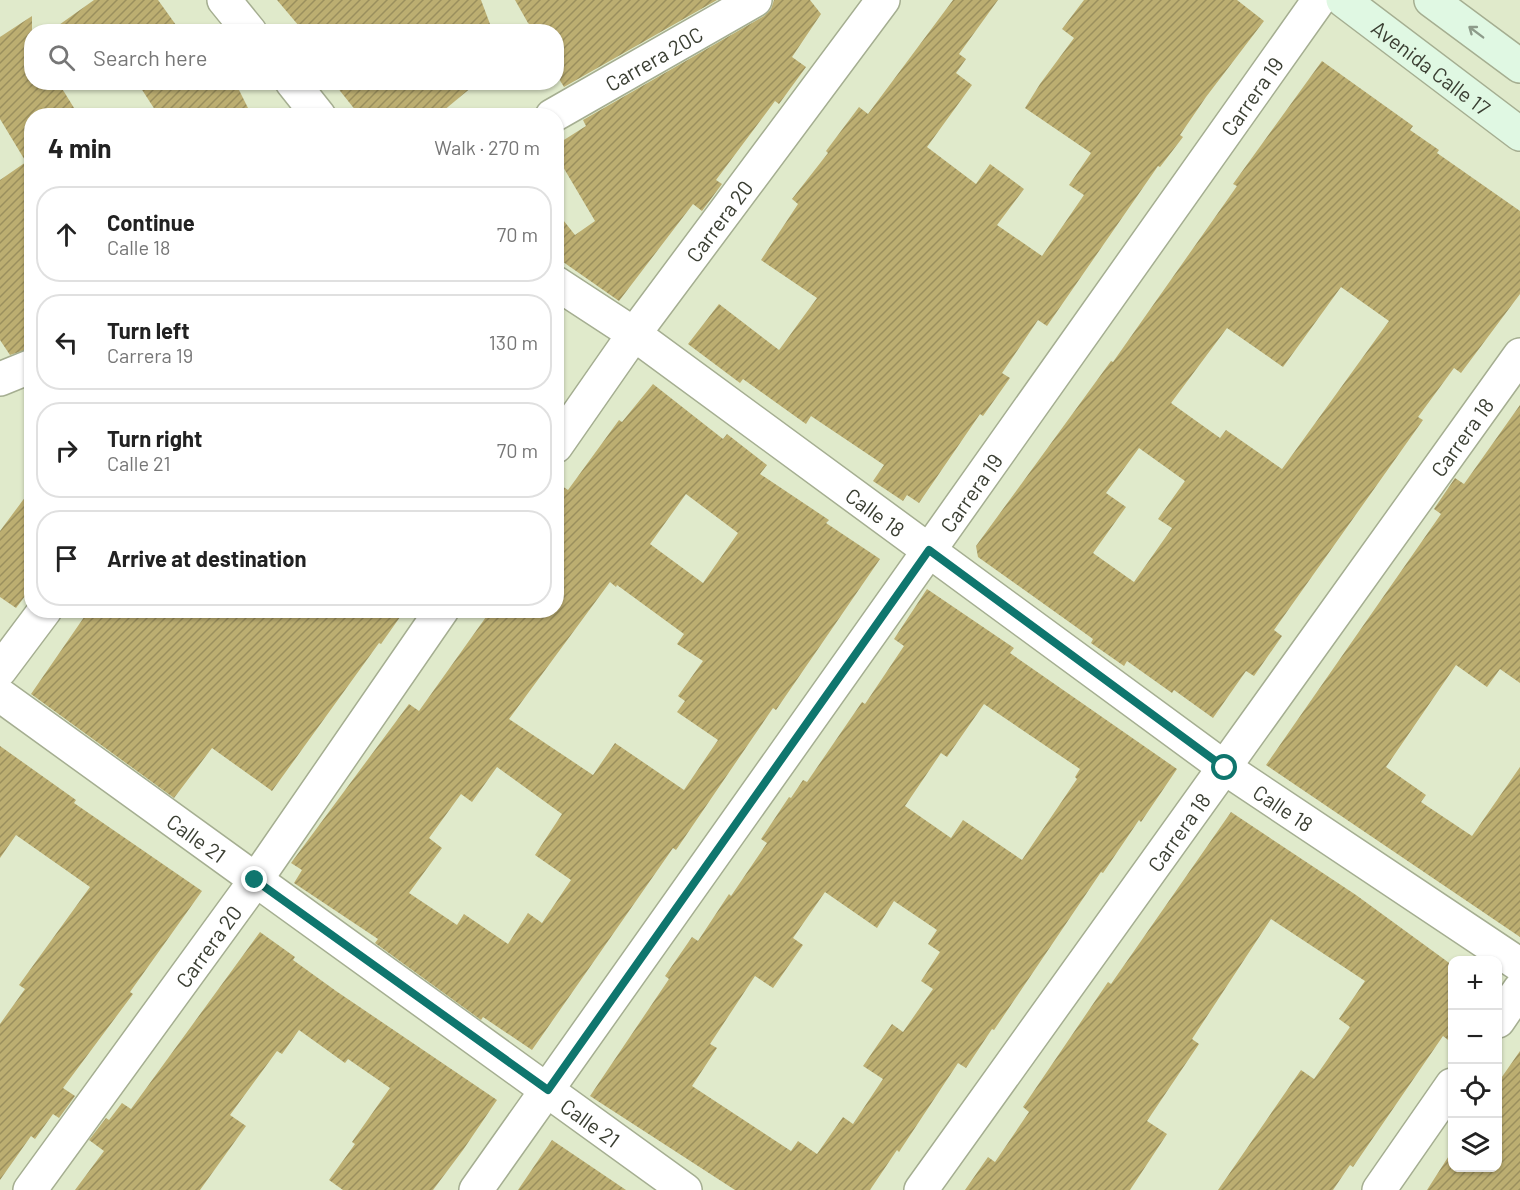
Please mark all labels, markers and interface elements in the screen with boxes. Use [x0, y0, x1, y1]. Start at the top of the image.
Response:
street label: Avenida Calle 17 [1367, 14, 1496, 120]
street label: Carrera 20C [600, 20, 707, 96]
search box [24, 24, 564, 90]
one-way arrow [1468, 26, 1484, 39]
icon: search [45, 41, 78, 74]
text: Search here [93, 44, 207, 70]
street label: Carrera 19 [1215, 52, 1288, 140]
text: 4 min [48, 132, 112, 163]
text: Walk · 270 m [434, 135, 540, 159]
street label: Carrera 20 [680, 175, 757, 266]
text: Continue [107, 209, 195, 235]
icon: ahead [50, 218, 83, 251]
text: 70 m [497, 222, 538, 246]
text: Calle 18 [107, 235, 171, 259]
text: Turn left [107, 317, 190, 343]
icon: left [50, 326, 83, 359]
text: 130 m [489, 330, 538, 354]
text: Carrera 19 [107, 343, 193, 367]
street label: Carrera 18 [1425, 393, 1498, 481]
text: Turn right [107, 425, 202, 451]
icon: right [50, 434, 83, 467]
text: 70 m [497, 438, 538, 462]
street label: Carrera 19 [934, 448, 1007, 537]
text: Calle 21 [107, 451, 171, 475]
street label: Calle 18 [841, 482, 910, 541]
icon: arrive [50, 542, 83, 575]
text: Arrive at destination [107, 545, 306, 571]
route start [1211, 754, 1237, 780]
street label: Calle 18 [1249, 778, 1318, 836]
street label: Carrera 18 [1141, 788, 1215, 876]
street label: Calle 21 [163, 808, 231, 867]
route end [241, 866, 267, 892]
street label: Carrera 20 [170, 900, 246, 992]
map controls [1448, 956, 1502, 1172]
button: + [1448, 956, 1502, 1010]
button: − [1448, 1010, 1502, 1064]
button: locate [1448, 1064, 1502, 1118]
street label: Calle 21 [556, 1092, 625, 1152]
button: layers [1448, 1118, 1502, 1172]

